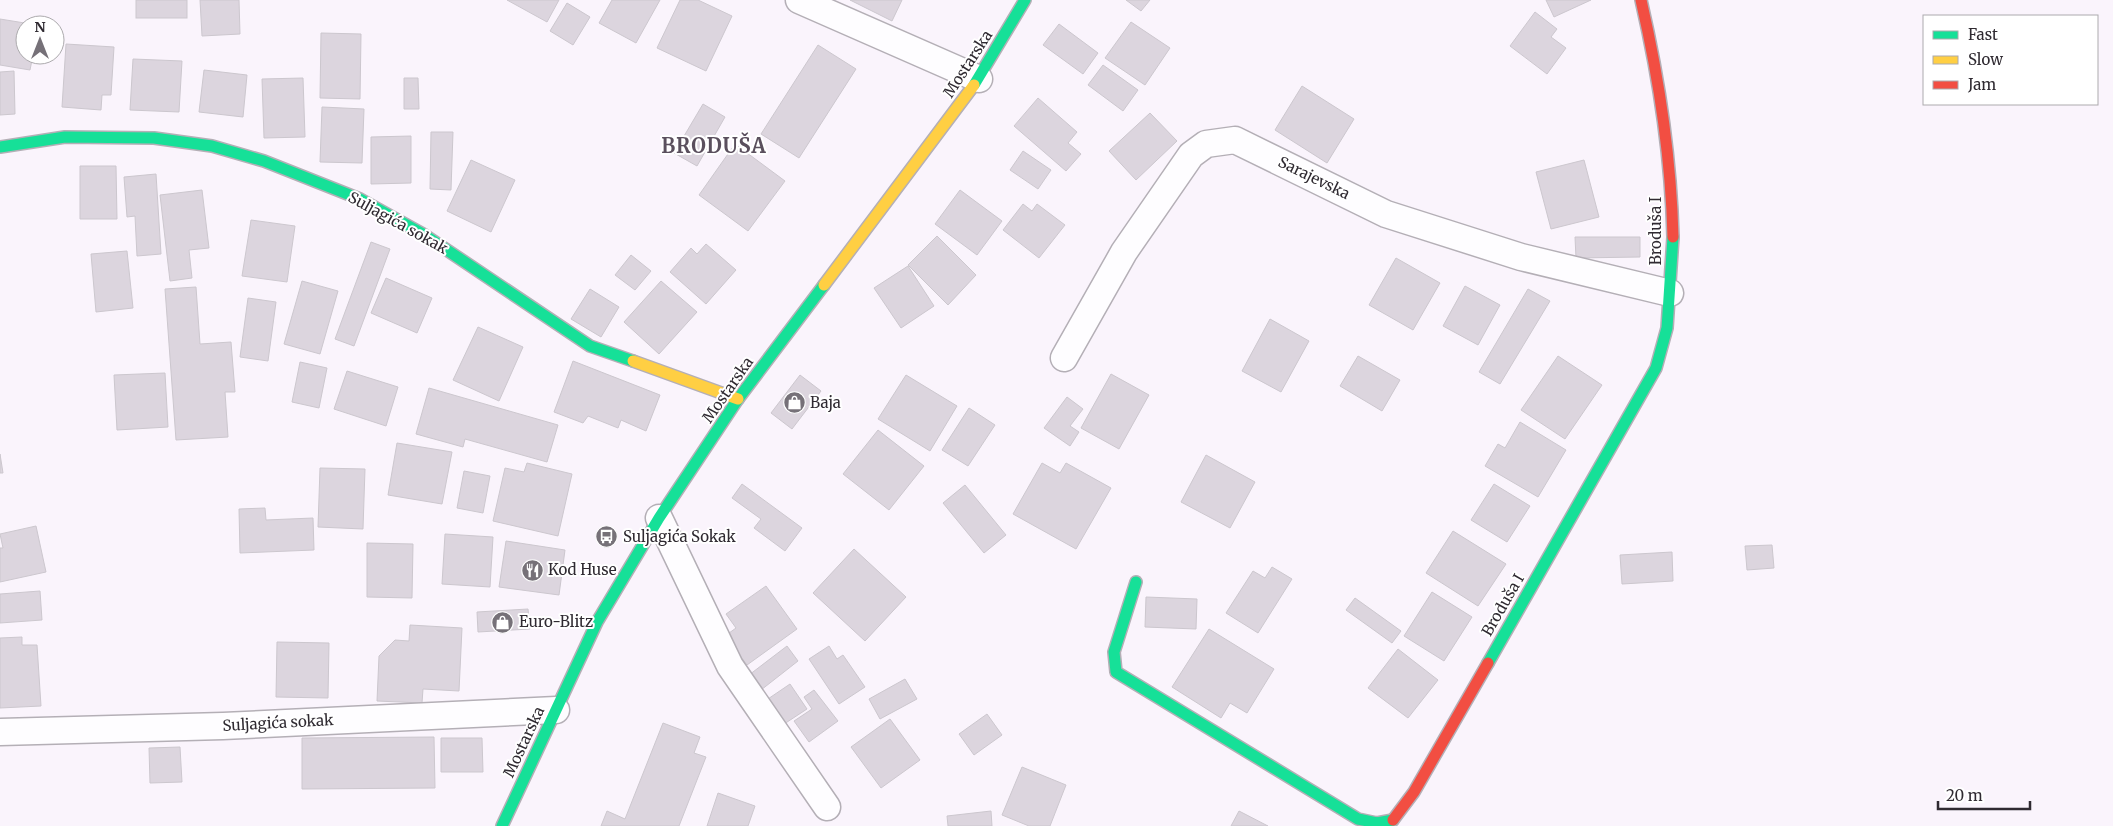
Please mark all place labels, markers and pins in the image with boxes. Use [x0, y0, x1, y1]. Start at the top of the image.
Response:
shop icon: Baja [782, 391, 806, 415]
place label: Baja [810, 393, 841, 412]
bus stop icon: Suljagića Sokak [595, 525, 619, 549]
place label: Suljagića Sokak [623, 527, 736, 546]
restaurant icon: Kod Huse [520, 558, 544, 582]
place label: Kod Huse [548, 560, 617, 579]
shop icon: Euro-Blitz [491, 610, 515, 634]
place label: Euro-Blitz [519, 612, 593, 631]

